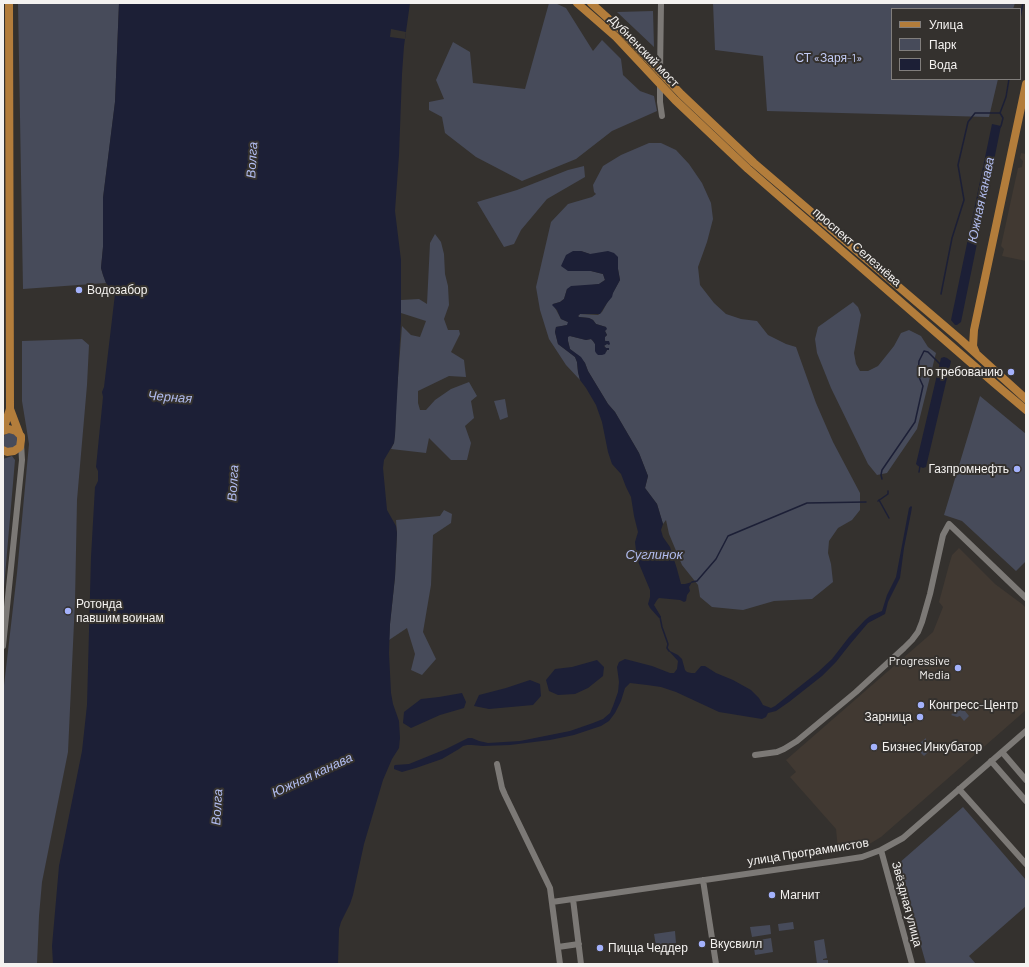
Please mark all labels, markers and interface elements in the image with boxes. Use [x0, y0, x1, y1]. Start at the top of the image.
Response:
legend [891, 8, 1021, 80]
street label: Дубненский мост [606, 12, 682, 90]
text: Улица [929, 17, 963, 31]
text: Парк [929, 37, 956, 51]
park label: СТ «Заря-1» [796, 51, 862, 65]
text: Вода [929, 57, 957, 71]
water label: Волга [243, 141, 261, 179]
water label: Южная канава [964, 156, 998, 244]
street label: проспект Селезнёва [810, 205, 904, 289]
place label: Водозабор [87, 283, 147, 297]
marker: Водозабор [74, 285, 84, 295]
place label: По требованию [918, 365, 1003, 379]
marker: По требованию [1006, 367, 1016, 377]
water label: Черная [147, 388, 193, 406]
place label: Газпромнефть [928, 462, 1009, 476]
water label: Волга [224, 464, 242, 502]
marker: Газпромнефть [1012, 464, 1022, 474]
water label: Суглинок [625, 547, 683, 563]
place label: Ротонда павшим воинам [76, 597, 164, 625]
marker: Ротонда павшим воинам [63, 606, 73, 616]
place label: Progressive Media [889, 654, 950, 682]
marker: Progressive Media [953, 663, 963, 673]
place label: Конгресс-Центр [929, 698, 1018, 712]
marker: Конгресс-Центр [916, 700, 926, 710]
place label: Зарница [865, 710, 912, 724]
marker: Зарница [915, 712, 925, 722]
place label: Бизнес Инкубатор [882, 740, 982, 754]
marker: Бизнес Инкубатор [869, 742, 879, 752]
water label: Южная канава [269, 749, 355, 801]
water label: Волга [208, 788, 226, 826]
street label: улица Программистов [746, 835, 870, 869]
street label: Звёздная улица [889, 860, 925, 948]
place label: Магнит [780, 888, 820, 902]
marker: Магнит [767, 890, 777, 900]
place label: Вкусвилл [710, 937, 762, 951]
marker: Вкусвилл [697, 939, 707, 949]
place label: Пицца Чеддер [608, 941, 688, 955]
marker: Пицца Чеддер [595, 943, 605, 953]

